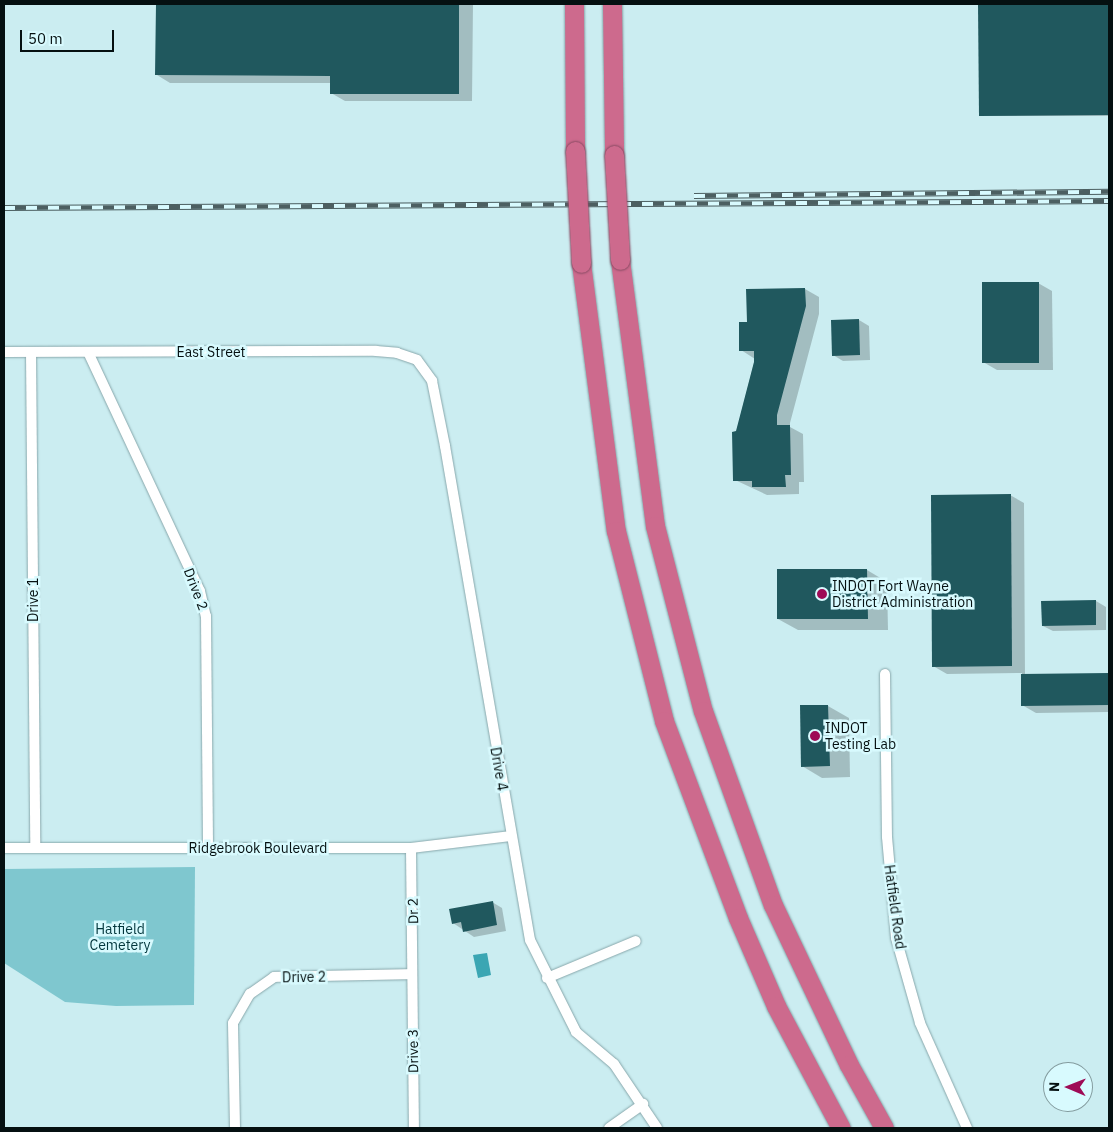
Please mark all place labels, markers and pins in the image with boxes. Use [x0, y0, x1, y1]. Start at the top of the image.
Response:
place label: INDOT Fort Wayne District Administration [832, 578, 973, 610]
marker: INDOT Fort Wayne District Administration [816, 588, 828, 600]
place label: INDOT Testing Lab [825, 720, 896, 752]
marker: INDOT Testing Lab [809, 730, 821, 742]

